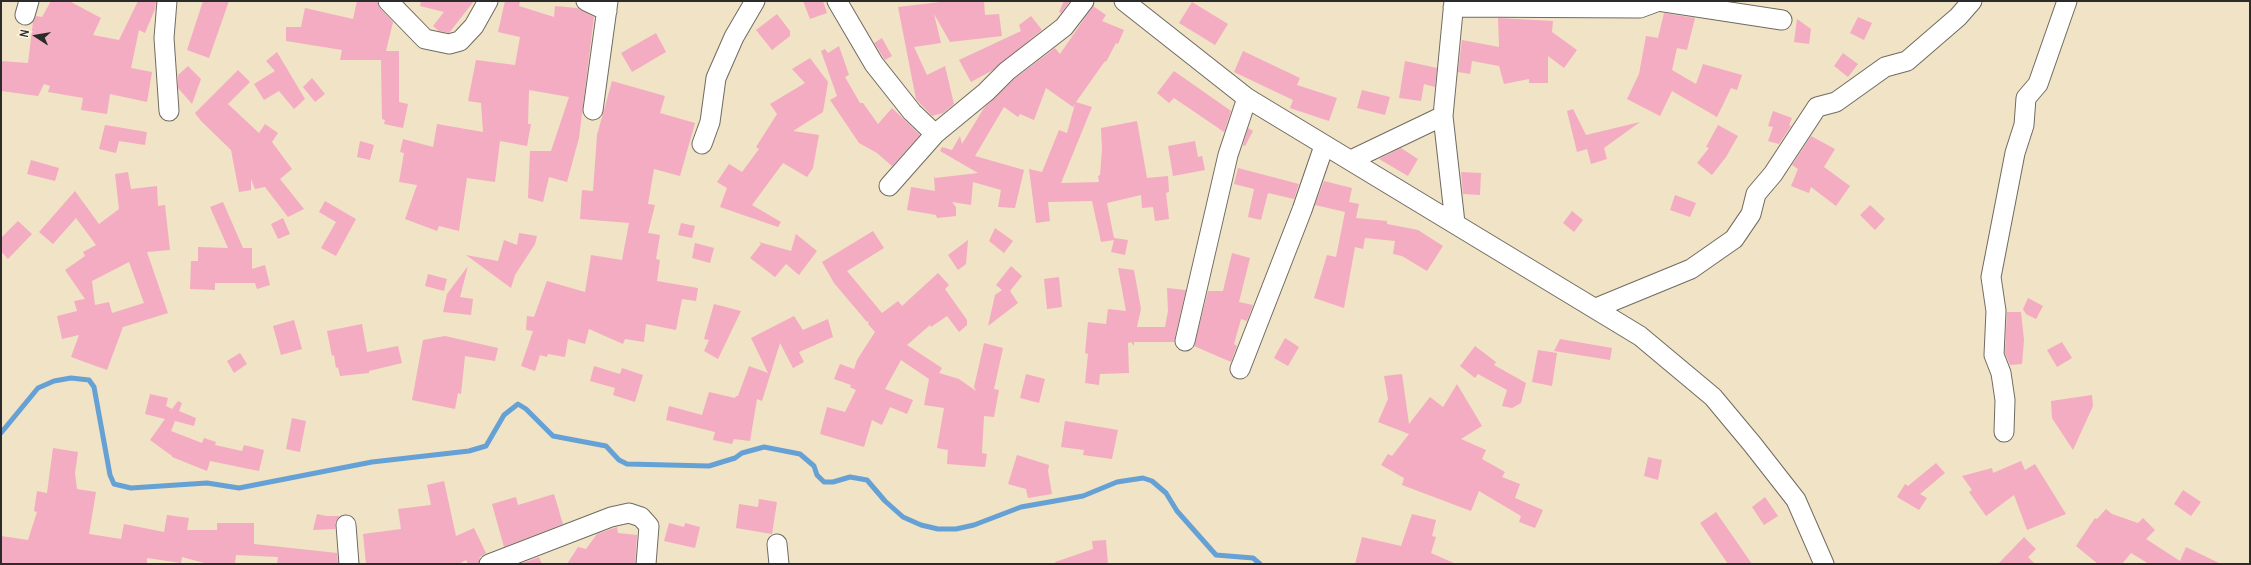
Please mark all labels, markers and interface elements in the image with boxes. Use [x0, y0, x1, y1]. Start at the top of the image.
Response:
north arrow [16, 16, 56, 56]
text: N [17, 28, 32, 39]

